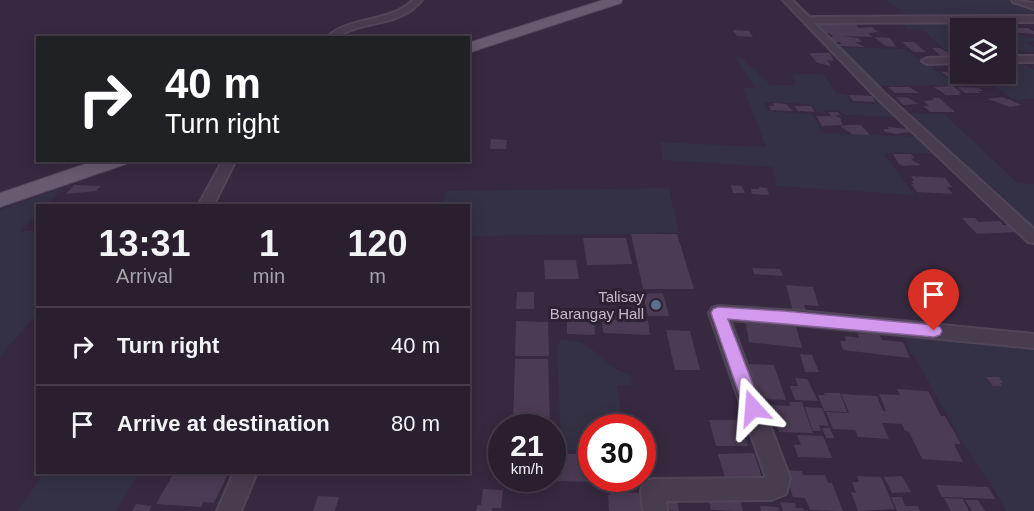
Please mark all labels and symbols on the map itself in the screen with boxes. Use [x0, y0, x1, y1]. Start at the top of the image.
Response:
pin [908, 269, 959, 331]
place label: Talisay Barangay Hall [550, 288, 644, 322]
marker: Talisay Barangay Hall [649, 298, 663, 312]
position arrow [721, 376, 785, 440]
speed limit sign: 30 [578, 414, 656, 492]

